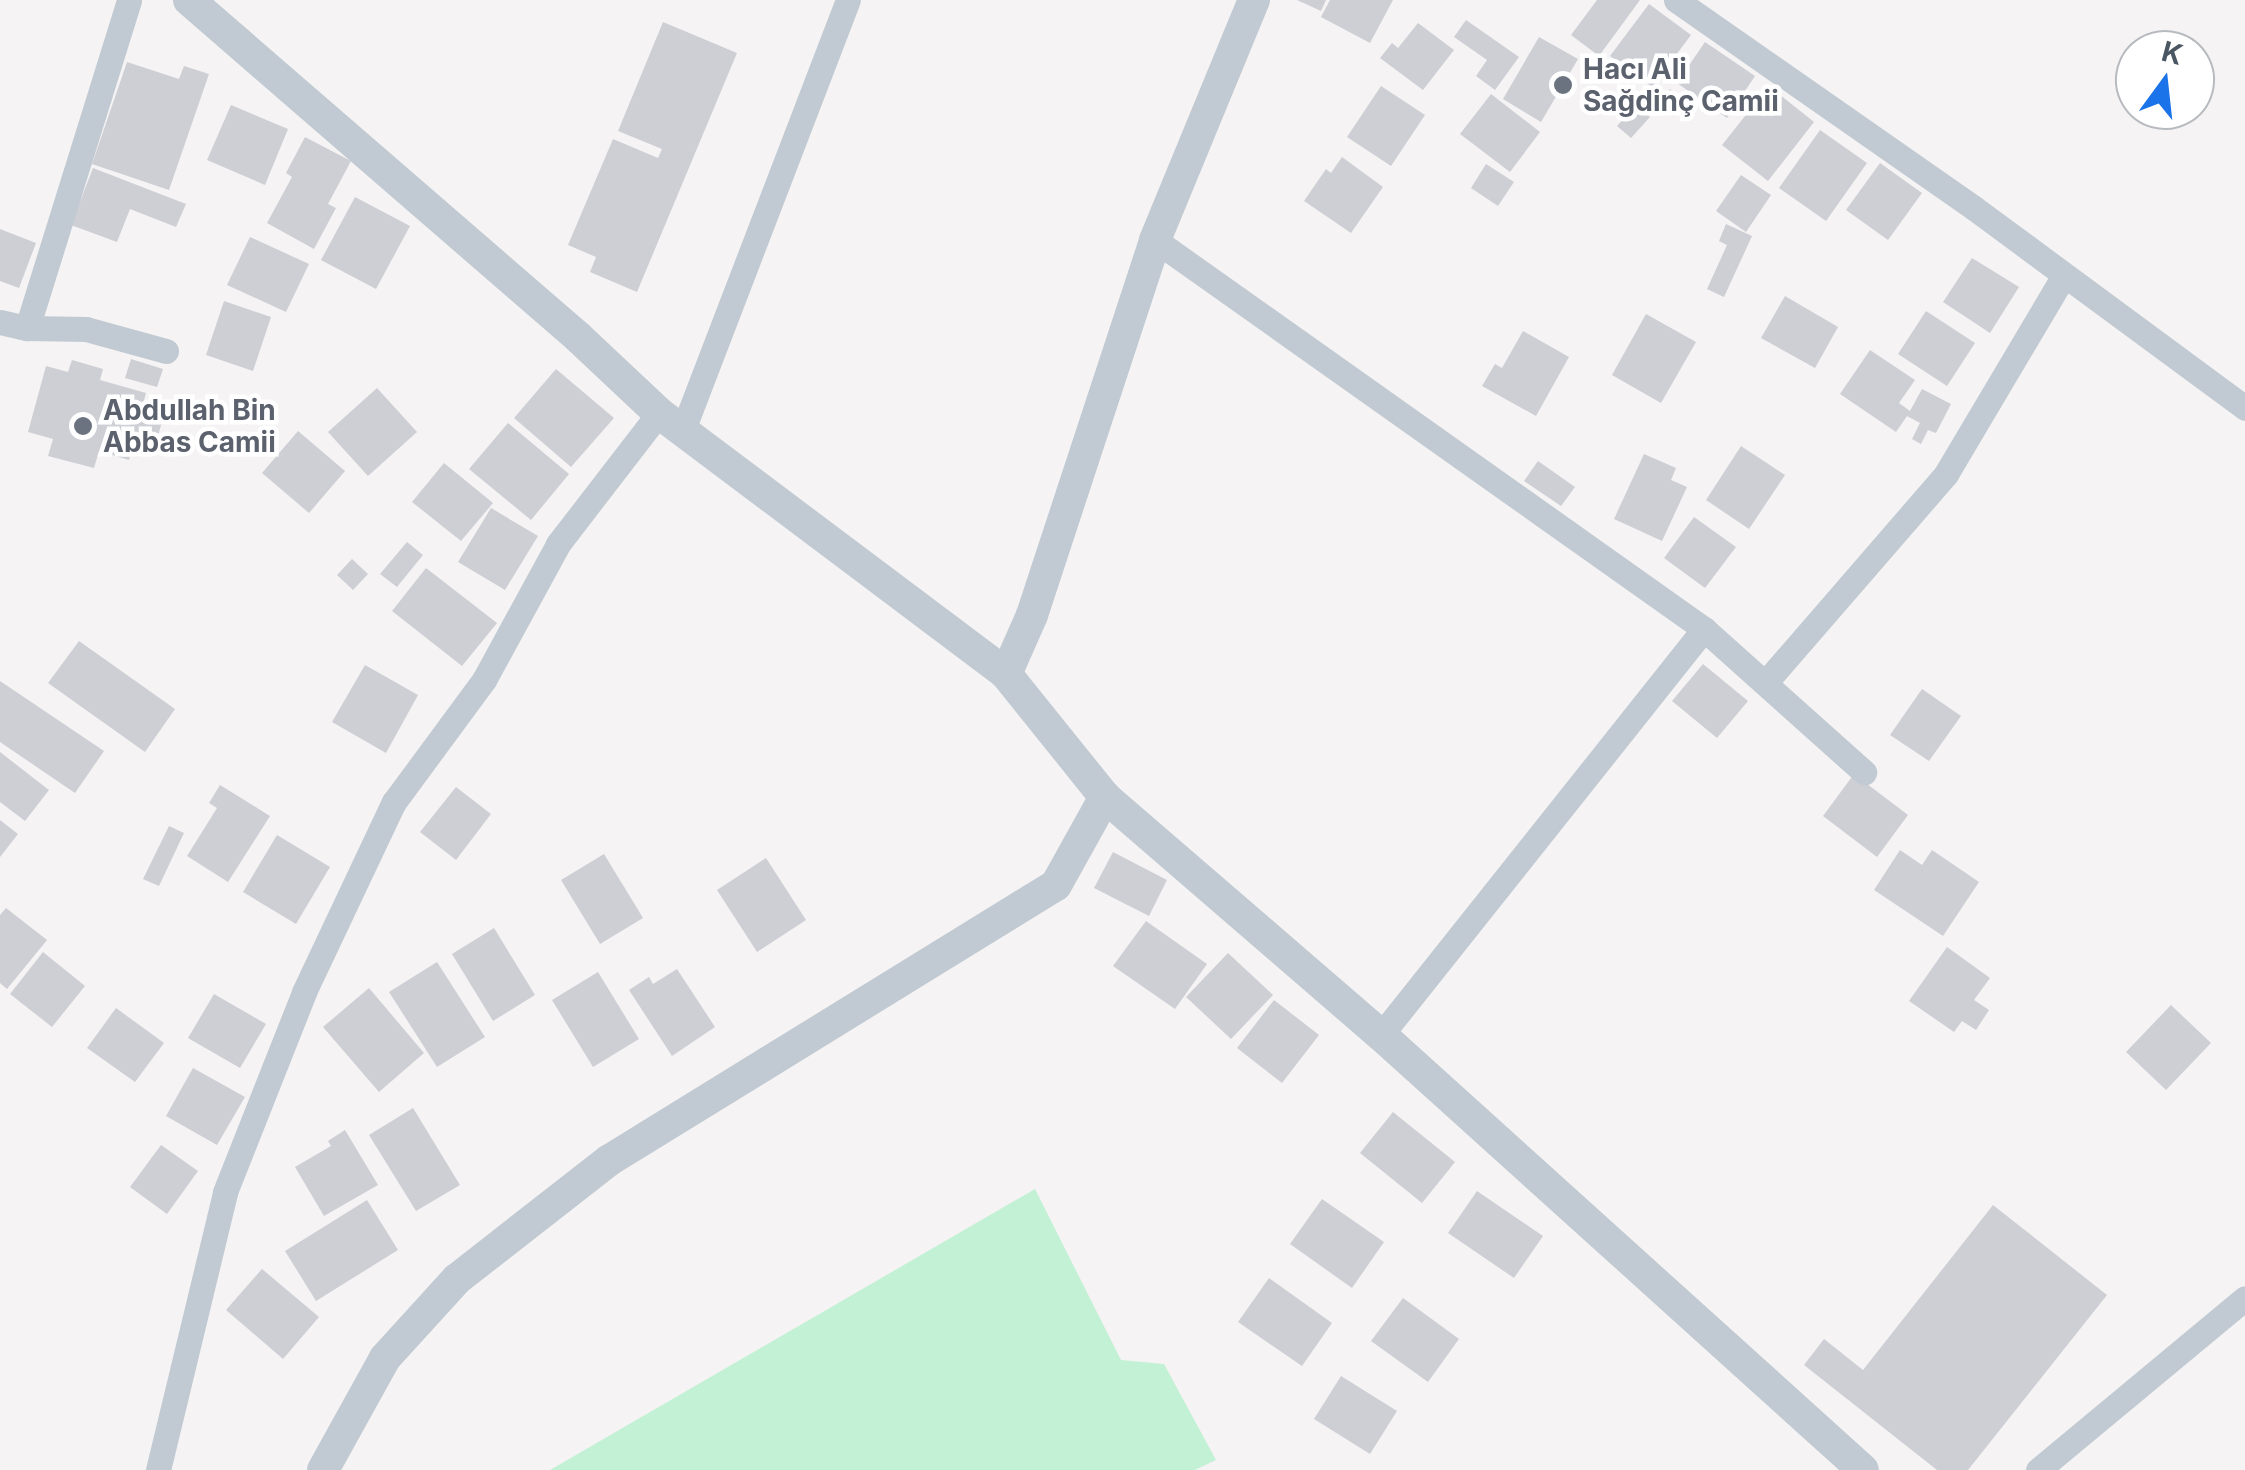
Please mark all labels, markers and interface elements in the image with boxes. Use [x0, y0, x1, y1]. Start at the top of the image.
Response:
north arrow [2115, 30, 2215, 130]
text: K [2158, 34, 2186, 72]
place label: Hacı Ali Sağdinç Camii [1583, 52, 1779, 118]
marker: Hacı Ali Sağdinç Camii [1552, 74, 1574, 96]
place label: Abdullah Bin Abbas Camii [103, 393, 276, 459]
marker: Abdullah Bin Abbas Camii [72, 415, 94, 437]

